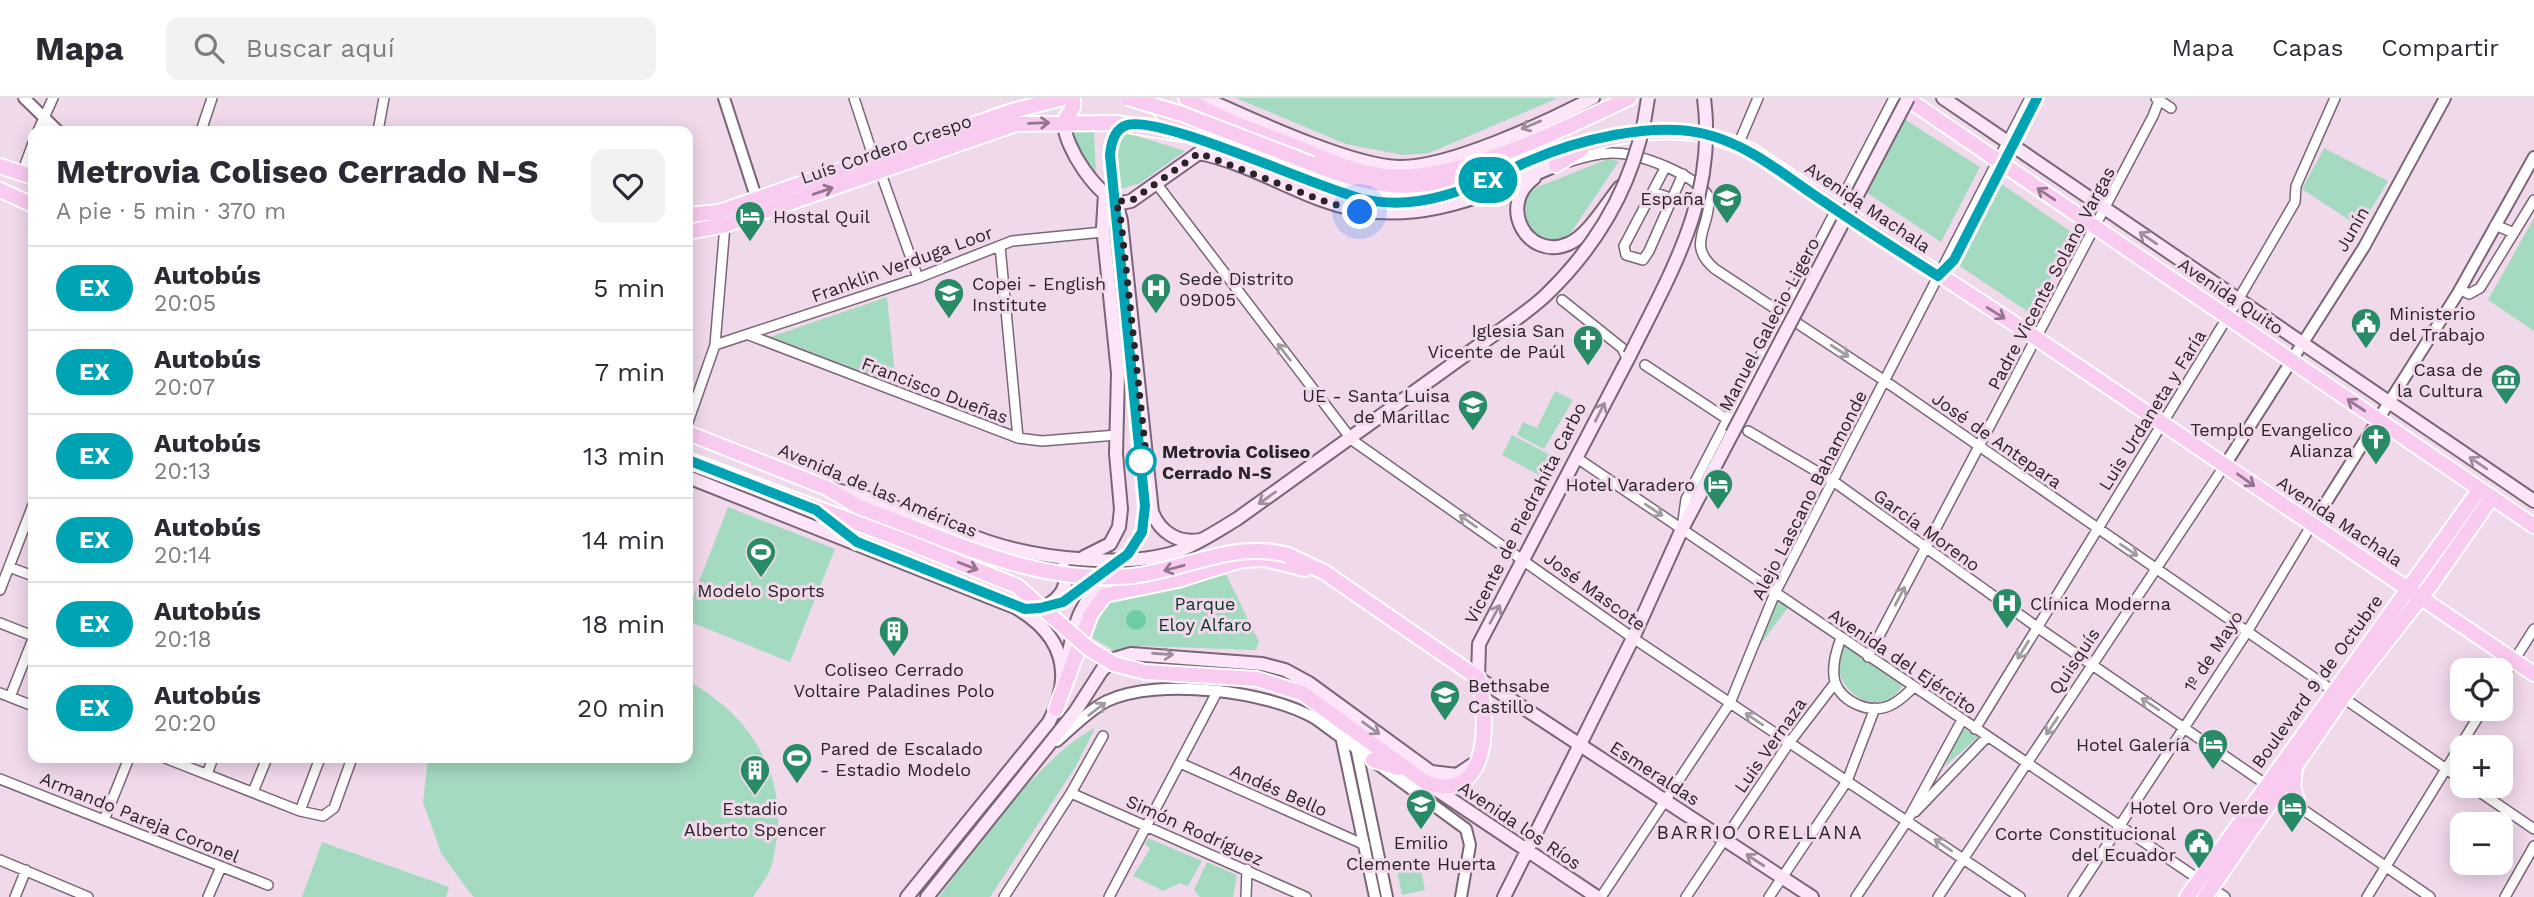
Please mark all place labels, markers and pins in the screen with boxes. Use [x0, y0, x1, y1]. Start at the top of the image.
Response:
school or university icon: España [1710, 181, 1744, 225]
place label: España [1640, 188, 1704, 209]
hotel icon: Hostal Quil [733, 199, 767, 243]
place label: Hostal Quil [773, 206, 870, 227]
place label: Sede Distrito 09D05 [1179, 268, 1294, 310]
hospital icon: Sede Distrito 09D05 [1139, 271, 1173, 315]
place label: Copei - English Institute [972, 273, 1106, 315]
school or university icon: Copei - English Institute [932, 276, 966, 320]
place label: Ministerio del Trabajo [2389, 303, 2485, 345]
public building icon: Ministerio del Trabajo [2349, 306, 2383, 350]
place label: Iglesia San Vicente de Paúl [1427, 320, 1565, 362]
church icon: Iglesia San Vicente de Paúl [1571, 323, 1605, 367]
place label: Casa de la Cultura [2397, 359, 2483, 401]
museum icon: Casa de la Cultura [2489, 362, 2523, 406]
place label: UE - Santa Luisa de Marillac [1302, 385, 1450, 427]
school or university icon: UE - Santa Luisa de Marillac [1456, 388, 1490, 432]
place label: Templo Evangelico Alianza [2190, 419, 2353, 461]
church icon: Templo Evangelico Alianza [2359, 422, 2393, 466]
place label: Metrovia Coliseo Cerrado N-S [1162, 441, 1311, 483]
marker: Metrovia Coliseo Cerrado N-S [1126, 446, 1156, 476]
hotel icon: Hotel Varadero [1701, 467, 1735, 511]
place label: Hotel Varadero [1565, 474, 1695, 495]
sports icon: Modelo Sports [744, 535, 778, 579]
place label: Modelo Sports [697, 580, 825, 601]
hospital icon: Clínica Moderna [1990, 586, 2024, 630]
place label: Clínica Moderna [2030, 593, 2171, 614]
building icon: Coliseo Cerrado Voltaire Paladines Polo [877, 614, 911, 658]
place label: Coliseo Cerrado Voltaire Paladines Polo [794, 659, 994, 701]
place label: Bethsabe Castillo [1468, 675, 1550, 717]
school or university icon: Bethsabe Castillo [1428, 678, 1462, 722]
hotel icon: Hotel Galería [2196, 727, 2230, 771]
place label: Hotel Galería [2076, 734, 2190, 755]
place label: Pared de Escalado - Estadio Modelo [820, 738, 983, 780]
sports icon: Pared de Escalado - Estadio Modelo [780, 741, 814, 785]
building icon: Estadio Alberto Spencer [738, 753, 772, 797]
school or university icon: Emilio Clemente Huerta [1404, 787, 1438, 831]
hotel icon: Hotel Oro Verde [2275, 790, 2309, 834]
place label: Hotel Oro Verde [2130, 797, 2269, 818]
place label: Estadio Alberto Spencer [684, 798, 826, 840]
place label: Corte Constitucional del Ecuador [1995, 823, 2176, 865]
public building icon: Corte Constitucional del Ecuador [2182, 826, 2216, 870]
place label: Emilio Clemente Huerta [1346, 832, 1496, 874]

